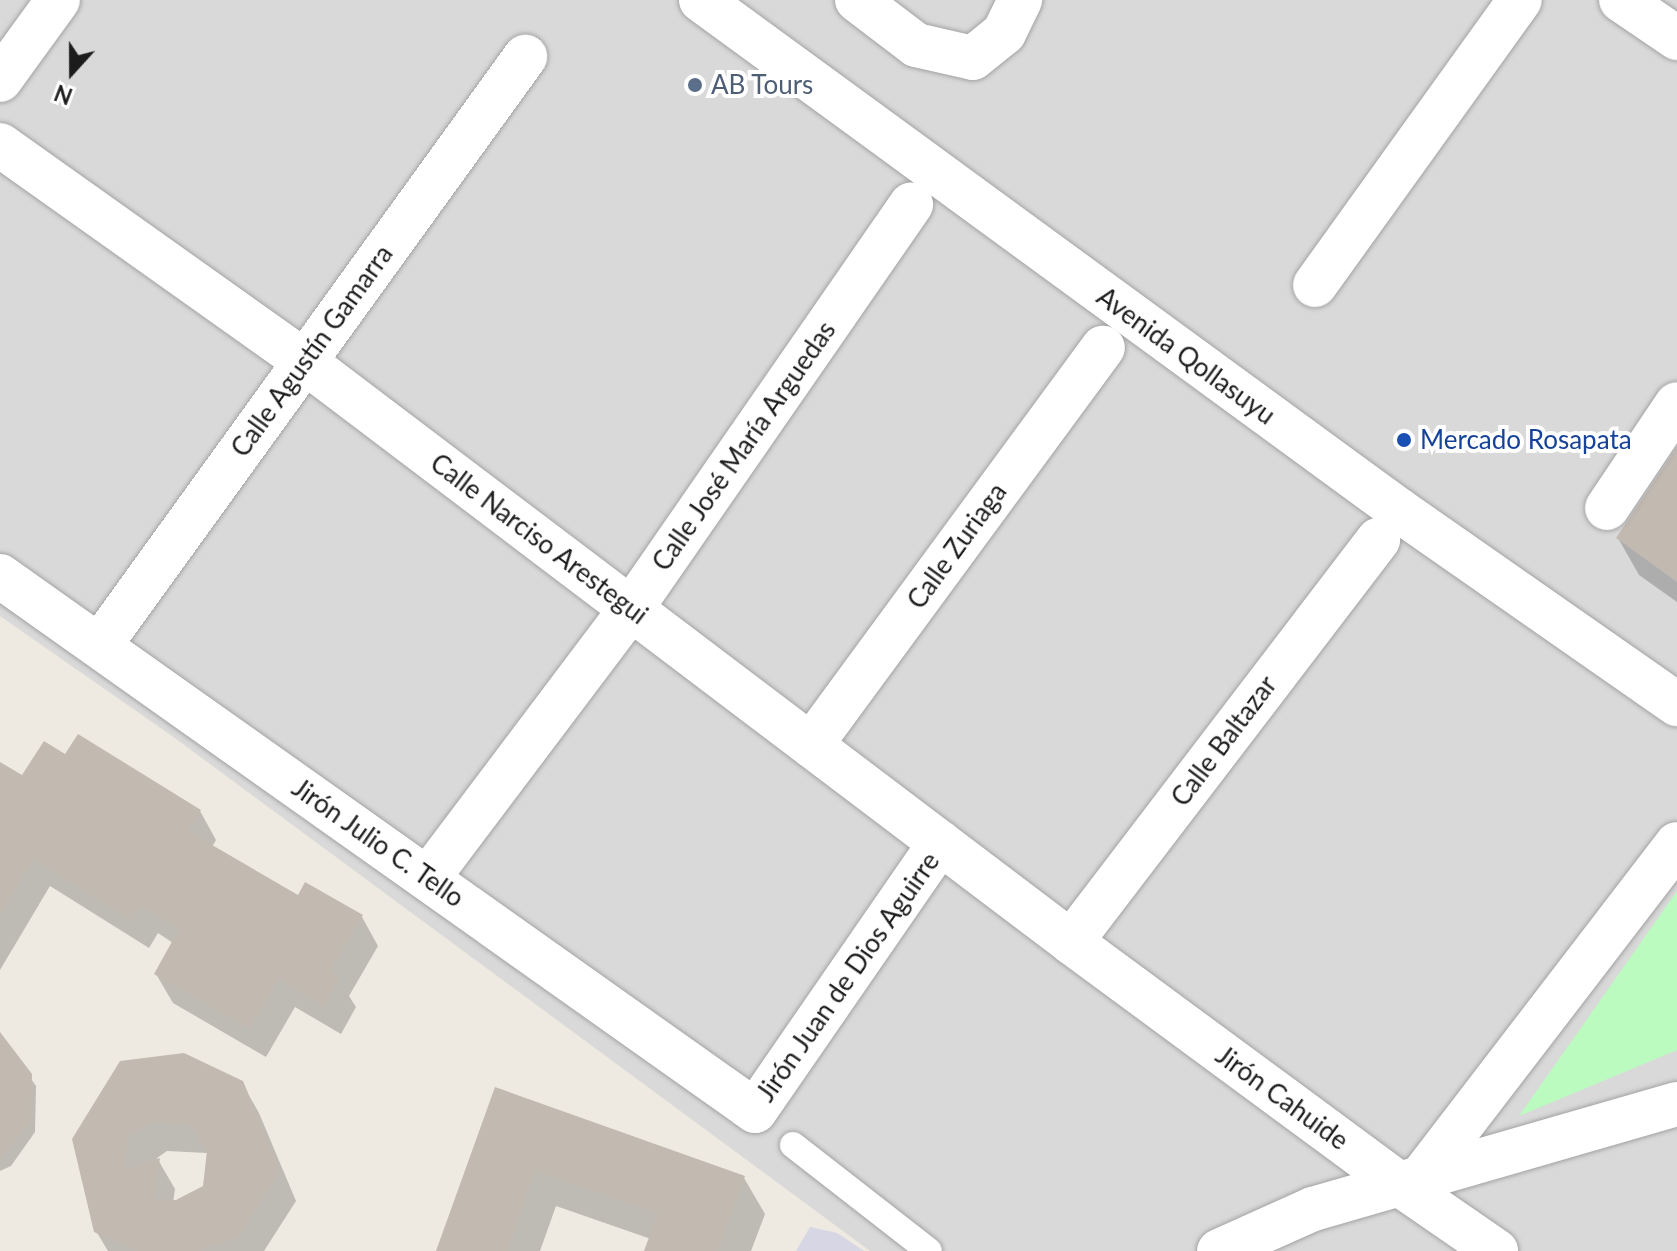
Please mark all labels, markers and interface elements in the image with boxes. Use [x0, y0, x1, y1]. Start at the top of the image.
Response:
north arrow [32, 32, 112, 112]
place label: AB Tours [711, 69, 814, 101]
marker: AB Tours [686, 76, 704, 94]
text: N [50, 79, 76, 111]
street label: Calle Agustín Gamarra [225, 239, 399, 463]
street label: Avenida Qollasuyu [1091, 281, 1281, 431]
street label: Calle José María Arguedas [645, 315, 843, 577]
place label: Mercado Rosapata [1420, 424, 1632, 456]
marker: Mercado Rosapata [1395, 431, 1413, 449]
street label: Calle Narciso Arestegui [424, 447, 654, 631]
street label: Calle Zuriaga [901, 477, 1013, 615]
street label: Calle Baltazar [1165, 670, 1283, 812]
street label: Jirón Julio C. Tello [286, 772, 470, 914]
street label: Jirón Juan de Dios Aguirre [750, 846, 946, 1108]
street label: Jirón Cahuide [1210, 1040, 1354, 1156]

